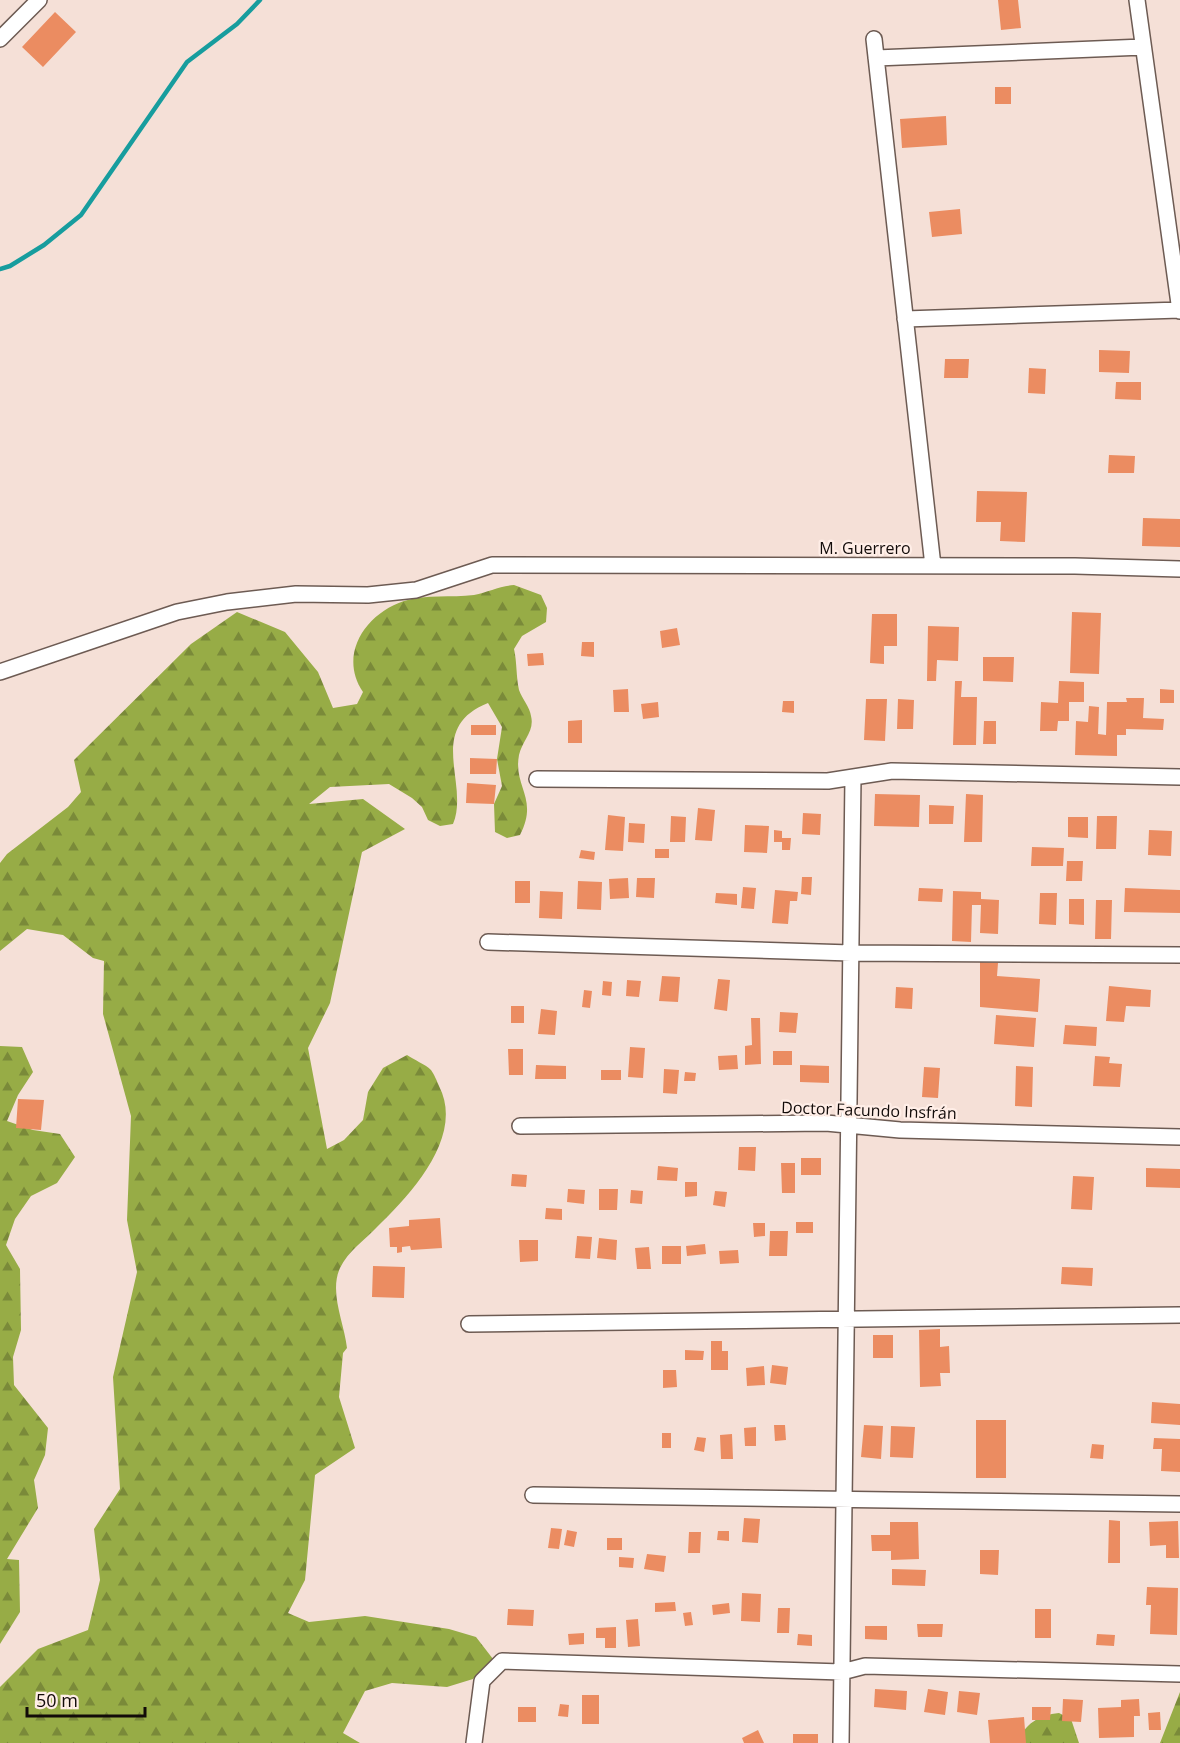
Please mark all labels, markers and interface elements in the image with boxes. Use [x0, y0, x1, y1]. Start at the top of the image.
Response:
street label: M. Guerrero [819, 537, 911, 559]
street label: Doctor Facundo Insfrán [781, 1096, 957, 1124]
scale bar [27, 1680, 146, 1718]
text: 50 m [36, 1688, 78, 1712]

